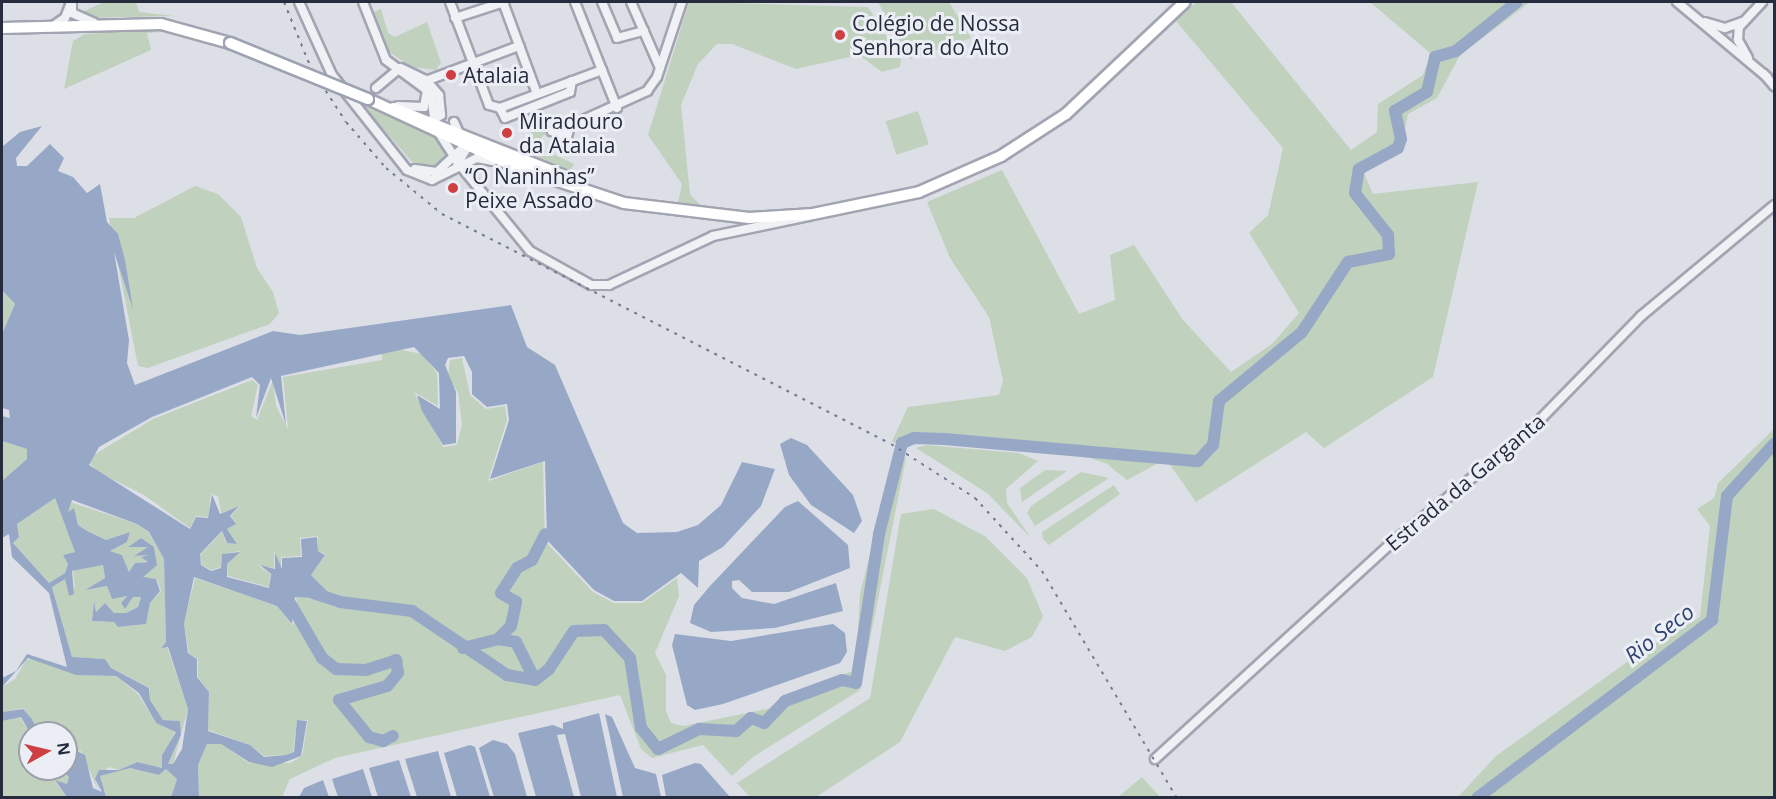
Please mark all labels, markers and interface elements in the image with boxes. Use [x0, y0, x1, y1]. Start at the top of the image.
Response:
place label: Colégio de Nossa Senhora do Alto [852, 10, 1020, 60]
marker: Colégio de Nossa Senhora do Alto [833, 28, 847, 42]
place label: Atalaia [463, 62, 529, 88]
marker: Atalaia [444, 68, 458, 82]
place label: Miradouro da Atalaia [519, 108, 623, 158]
marker: Miradouro da Atalaia [500, 126, 514, 140]
place label: “O Naninhas” Peixe Assado [465, 163, 595, 213]
marker: “O Naninhas” Peixe Assado [446, 181, 460, 195]
street label: Estrada da Garganta [1380, 408, 1550, 556]
water label: Rio Seco [1619, 598, 1699, 668]
north arrow [18, 721, 78, 781]
text: N [52, 741, 76, 757]

